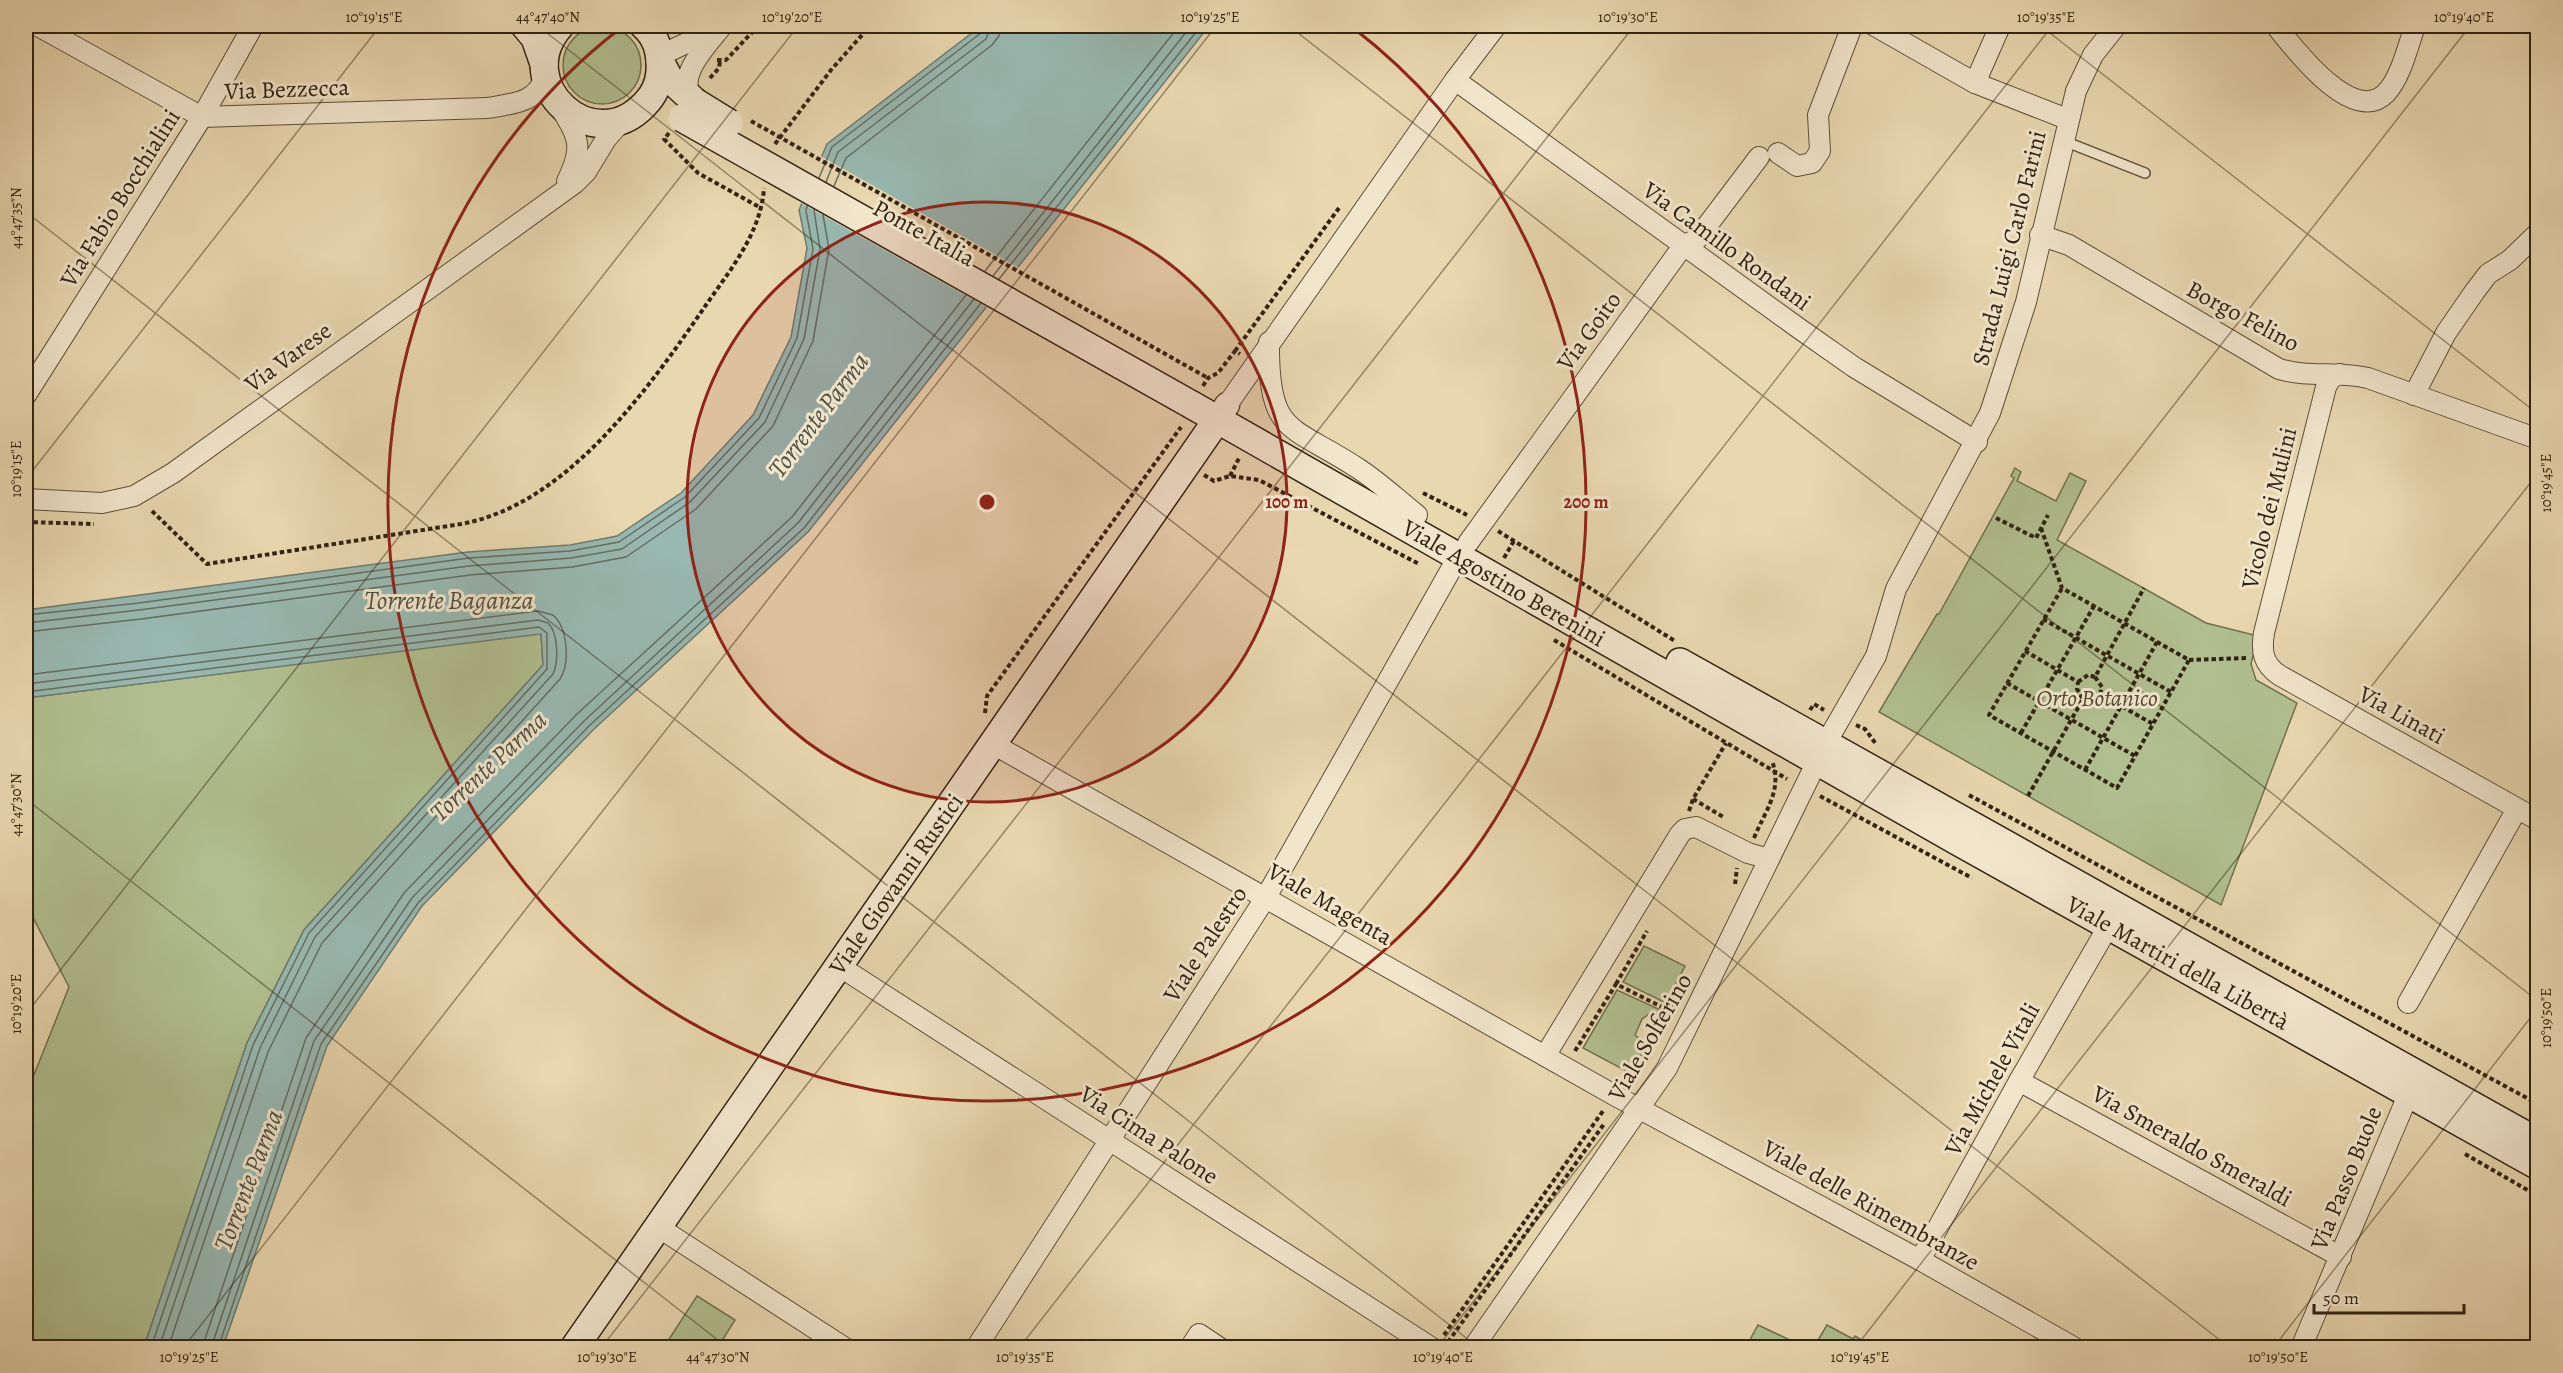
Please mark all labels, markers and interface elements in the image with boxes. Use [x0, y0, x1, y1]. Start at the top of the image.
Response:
text: 10°19'15"E [345, 7, 403, 27]
text: 44°47'40"N [516, 7, 580, 27]
text: 10°19'20"E [762, 7, 822, 27]
text: 10°19'25"E [1180, 7, 1240, 27]
text: 10°19'30"E [1598, 7, 1658, 27]
text: 10°19'35"E [2017, 7, 2075, 27]
text: 10°19'40"E [2434, 7, 2494, 27]
street label: Via Bezzecca [223, 71, 351, 107]
street label: Via Fabio Bocchialini [52, 103, 188, 294]
street label: Strada Luigi Carlo Farini [1964, 127, 2054, 369]
street label: Via Camillo Rondani [1636, 173, 1818, 318]
text: 44°47'35"N [6, 187, 26, 249]
street label: Ponte Italia [867, 192, 982, 275]
street label: Borgo Felino [2181, 273, 2305, 359]
street label: Via Goito [1549, 285, 1629, 378]
street label: Via Varese [237, 315, 338, 400]
water label: Torrente Parma [760, 346, 877, 485]
street label: Vicolo dei Mulini [2233, 424, 2305, 593]
text: 10°19'15"E [6, 440, 26, 498]
text: 10°19'45"E [2536, 454, 2556, 512]
text: 100 m [1266, 490, 1308, 514]
text: 200 m [1563, 490, 1609, 514]
centre of rings [977, 492, 997, 512]
street label: Viale Agostino Berenini [1396, 511, 1611, 654]
water label: Torrente Baganza [365, 583, 533, 618]
street label: Via Linati [2352, 678, 2451, 752]
park label: Orto Botanico [2036, 682, 2158, 714]
water label: Torrente Parma [422, 703, 554, 830]
text: 44°47'30"N [6, 773, 26, 837]
street label: Viale Giovanni Rustici [821, 787, 971, 982]
street label: Viale Magenta [1261, 855, 1399, 953]
street label: Viale Palestro [1155, 880, 1254, 1009]
street label: Viale Martiri della Libertà [2060, 888, 2296, 1038]
street label: Viale Solferino [1600, 967, 1699, 1108]
text: 10°19'20"E [6, 974, 26, 1034]
text: 10°19'50"E [2536, 988, 2556, 1048]
street label: Via Michele Vitali [1936, 997, 2047, 1162]
street label: Via Smeraldo Smeraldi [2085, 1077, 2298, 1214]
street label: Via Cima Palone [1073, 1078, 1224, 1192]
street label: Via Passo Buole [2302, 1101, 2389, 1255]
water label: Torrente Parma [206, 1105, 291, 1256]
street label: Viale delle Rimembranze [1756, 1132, 1985, 1278]
scale bar [2314, 1277, 2464, 1315]
text: 50 m [2323, 1286, 2359, 1310]
text: 10°19'25"E [159, 1347, 219, 1367]
text: 10°19'30"E [577, 1347, 637, 1367]
text: 44°47'30"N [686, 1347, 750, 1367]
text: 10°19'35"E [996, 1347, 1054, 1367]
text: 10°19'40"E [1413, 1347, 1473, 1367]
text: 10°19'45"E [1831, 1347, 1889, 1367]
text: 10°19'50"E [2248, 1347, 2308, 1367]

